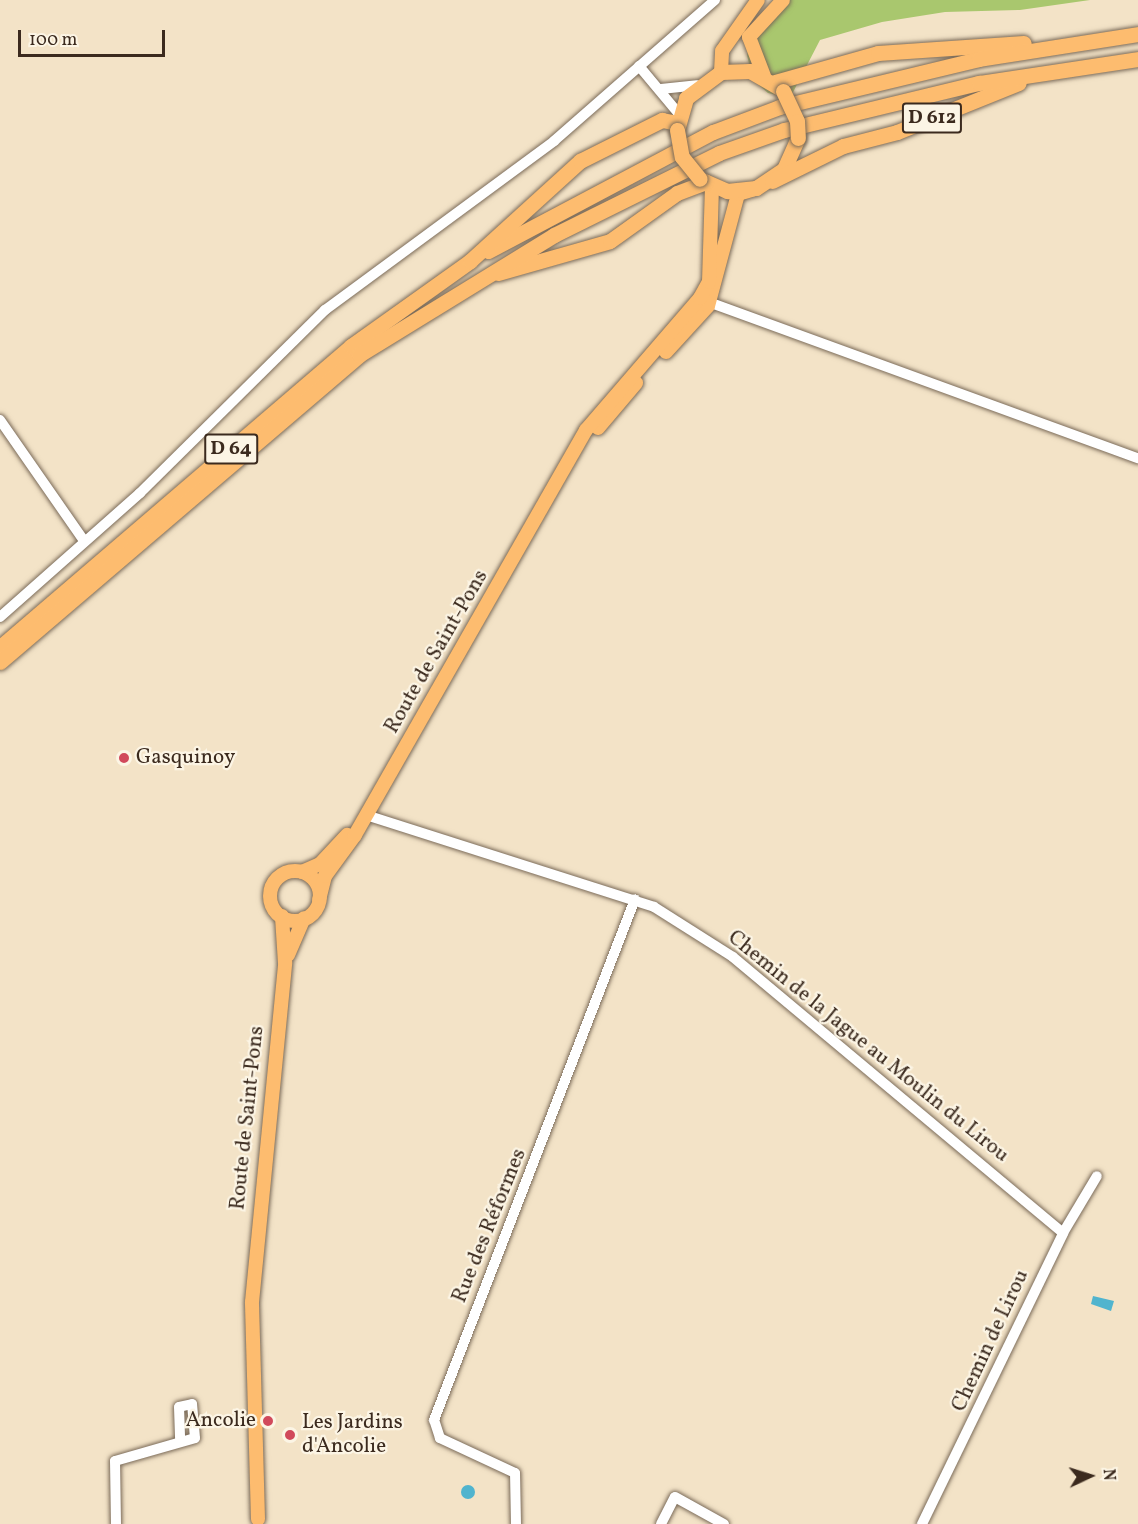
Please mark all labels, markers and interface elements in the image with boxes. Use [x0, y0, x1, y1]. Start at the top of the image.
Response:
scale bar [21, 18, 168, 56]
text: 100 m [29, 28, 78, 53]
road number: D 612 [900, 101, 964, 135]
road number: D 64 [204, 432, 258, 466]
street label: Route de Saint-Pons [380, 566, 494, 738]
place label: Gasquinoy [136, 745, 235, 771]
marker: Gasquinoy [117, 751, 131, 765]
street label: Chemin de la Jague au Moulin du Lirou [722, 926, 1014, 1168]
street label: Route de Saint-Pons [226, 1025, 270, 1211]
street label: Rue des Réformes [448, 1145, 532, 1307]
street label: Chemin de Lirou [947, 1266, 1035, 1416]
place label: Ancolie [186, 1408, 256, 1434]
place label: Les Jardins d'Ancolie [302, 1410, 403, 1460]
marker: Ancolie [261, 1414, 275, 1428]
marker: Les Jardins d'Ancolie [283, 1428, 297, 1442]
north arrow [1060, 1446, 1120, 1506]
text: N [1097, 1468, 1119, 1481]

